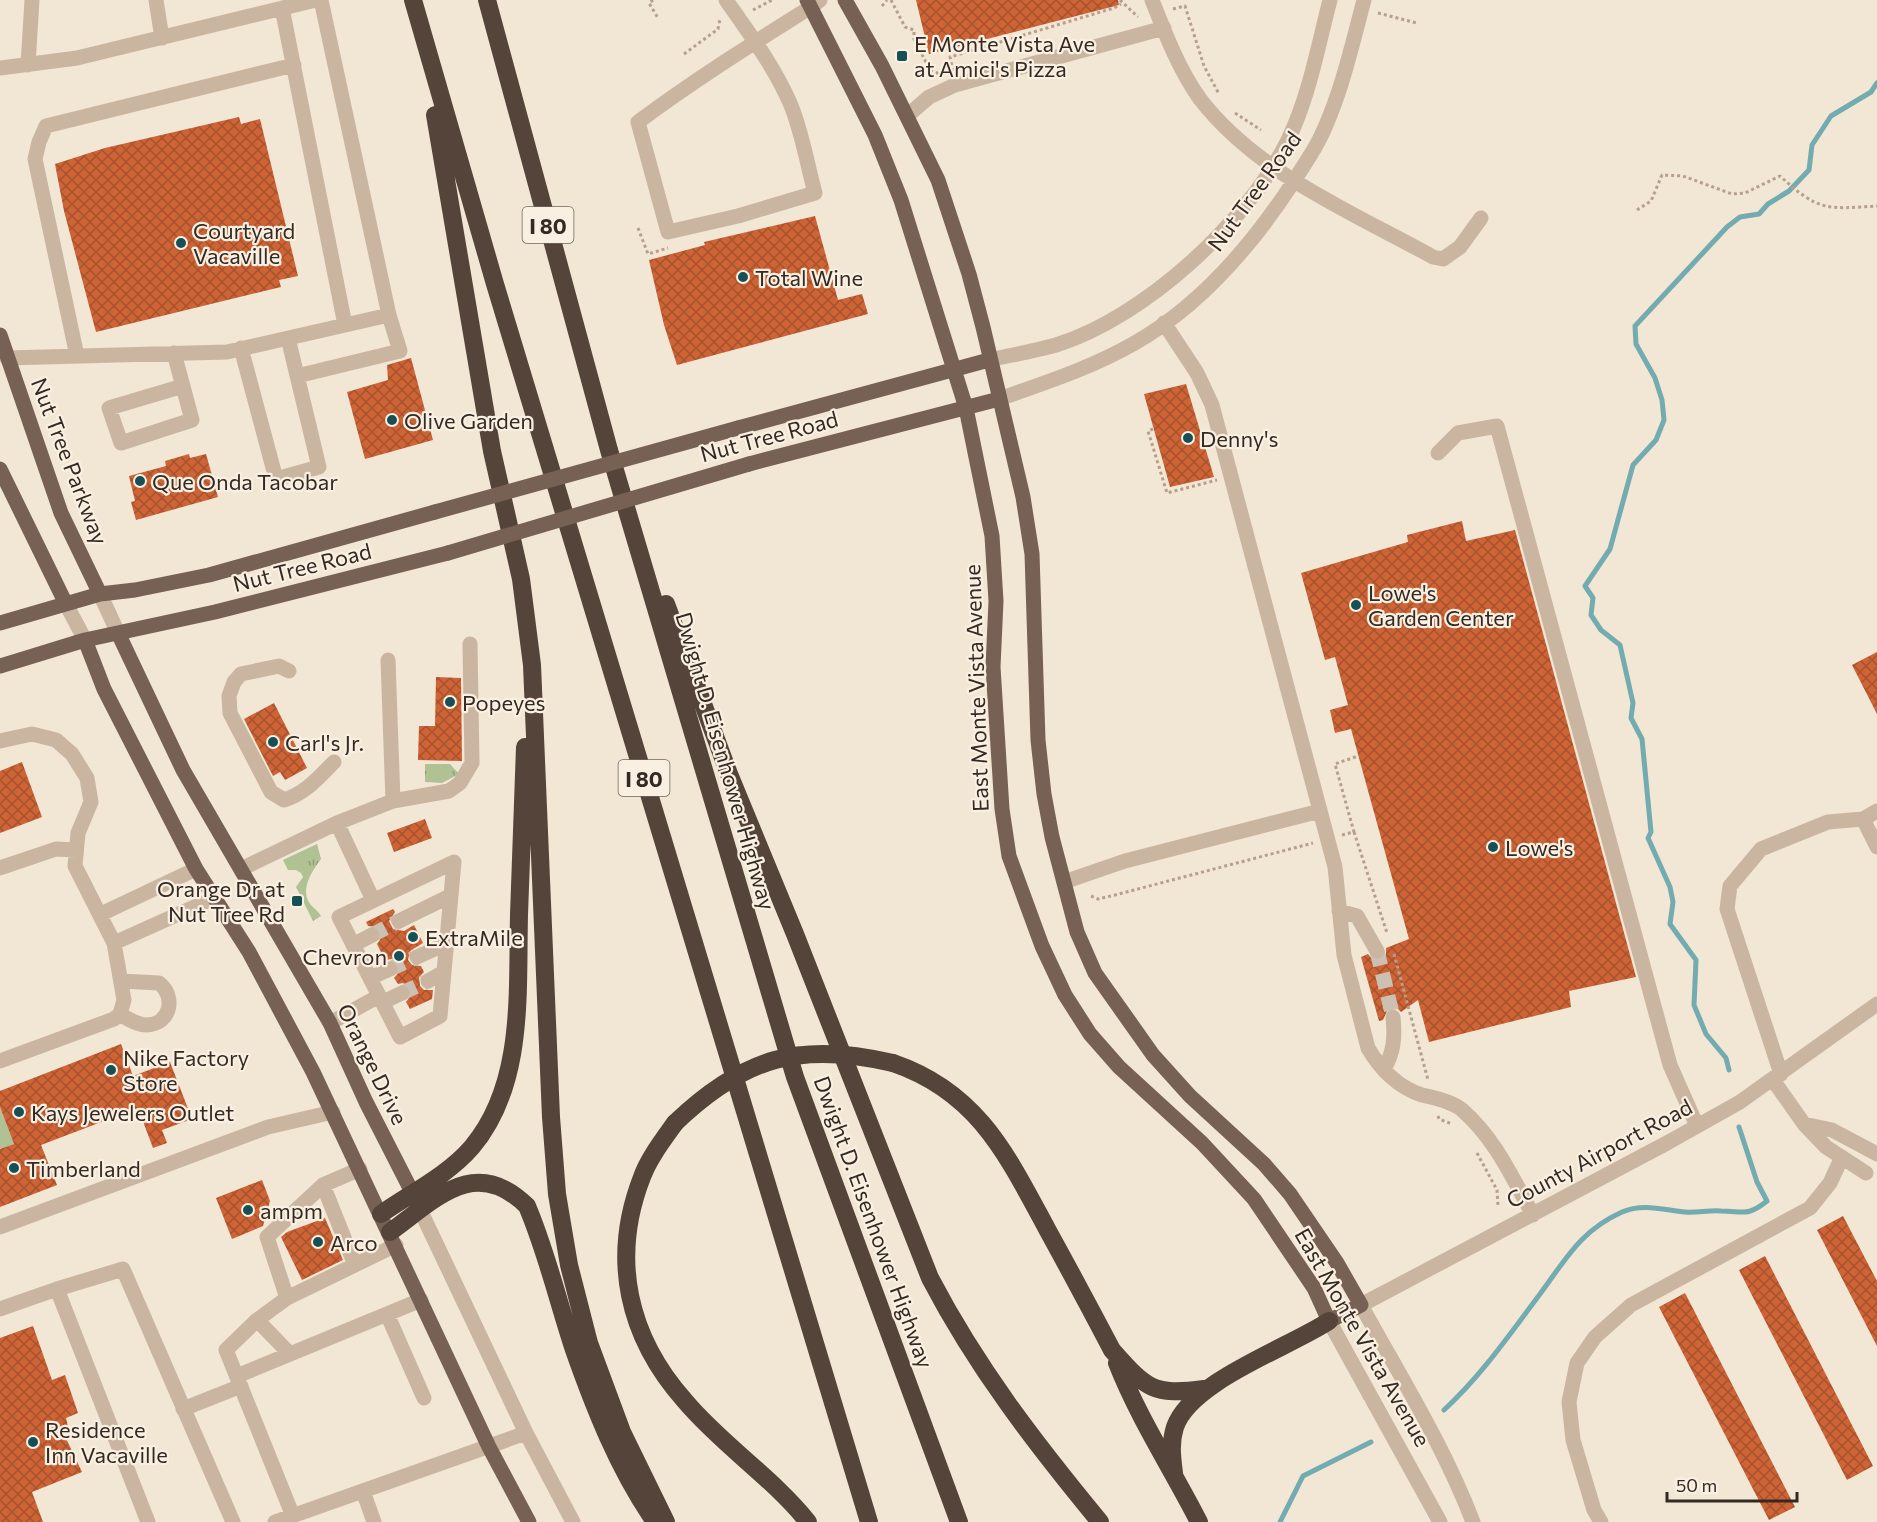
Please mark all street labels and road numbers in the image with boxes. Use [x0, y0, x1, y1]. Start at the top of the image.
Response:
street label: Nut Tree Road [1201, 126, 1307, 256]
road number: I 80 [522, 207, 574, 243]
street label: Nut Tree Parkway [26, 374, 114, 548]
street label: Nut Tree Road [697, 405, 841, 467]
street label: Nut Tree Road [230, 537, 374, 597]
street label: East Monte Vista Avenue [958, 564, 994, 812]
street label: Dwight D. Eisenhower Highway [670, 609, 782, 913]
road number: I 80 [618, 760, 670, 796]
street label: Orange Drive [332, 999, 414, 1129]
street label: Dwight D. Eisenhower Highway [809, 1072, 939, 1372]
street label: County Airport Road [1501, 1093, 1697, 1213]
street label: East Monte Vista Avenue [1289, 1223, 1437, 1451]

